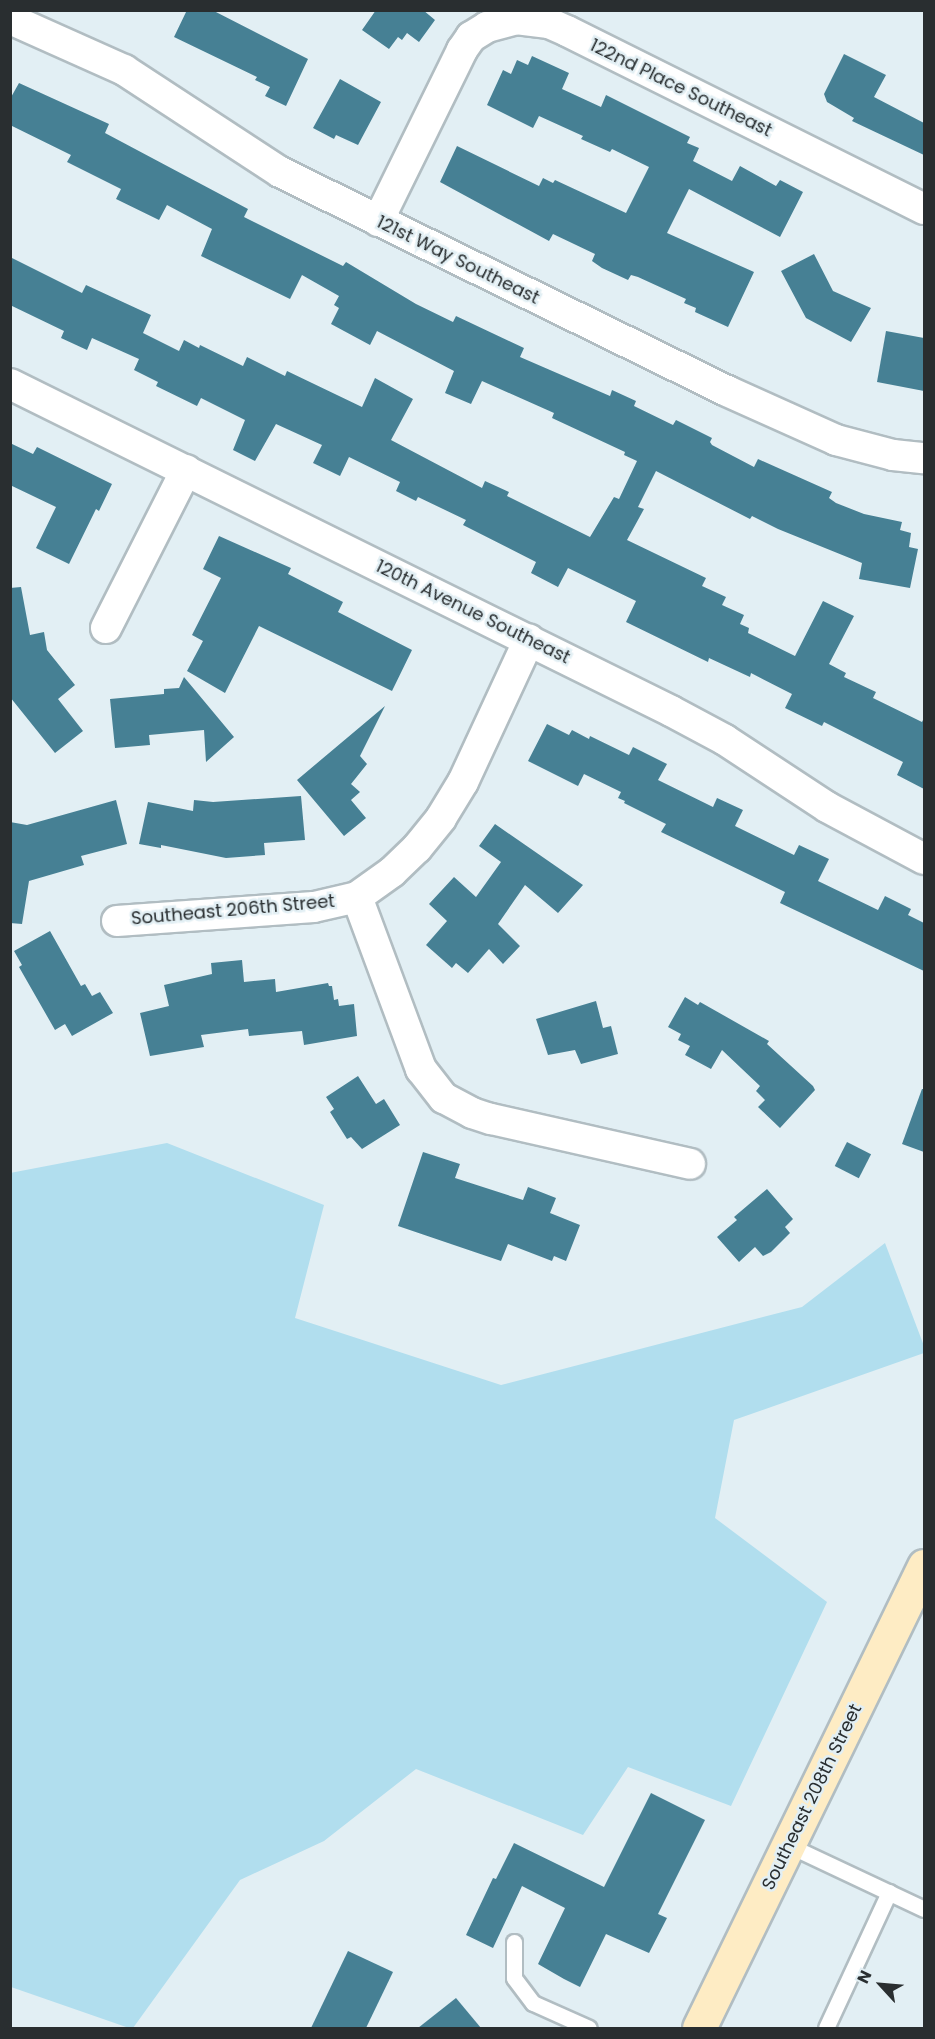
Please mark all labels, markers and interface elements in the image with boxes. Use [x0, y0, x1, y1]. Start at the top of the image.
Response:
street label: 122nd Place Southeast [586, 34, 776, 142]
street label: 121st Way Southeast [373, 211, 543, 309]
street label: 120th Avenue Southeast [372, 555, 574, 669]
street label: Southeast 206th Street [130, 890, 336, 930]
street label: Southeast 208th Street [758, 1700, 866, 1894]
north arrow [851, 1955, 911, 2015]
text: N [851, 1966, 877, 1987]

